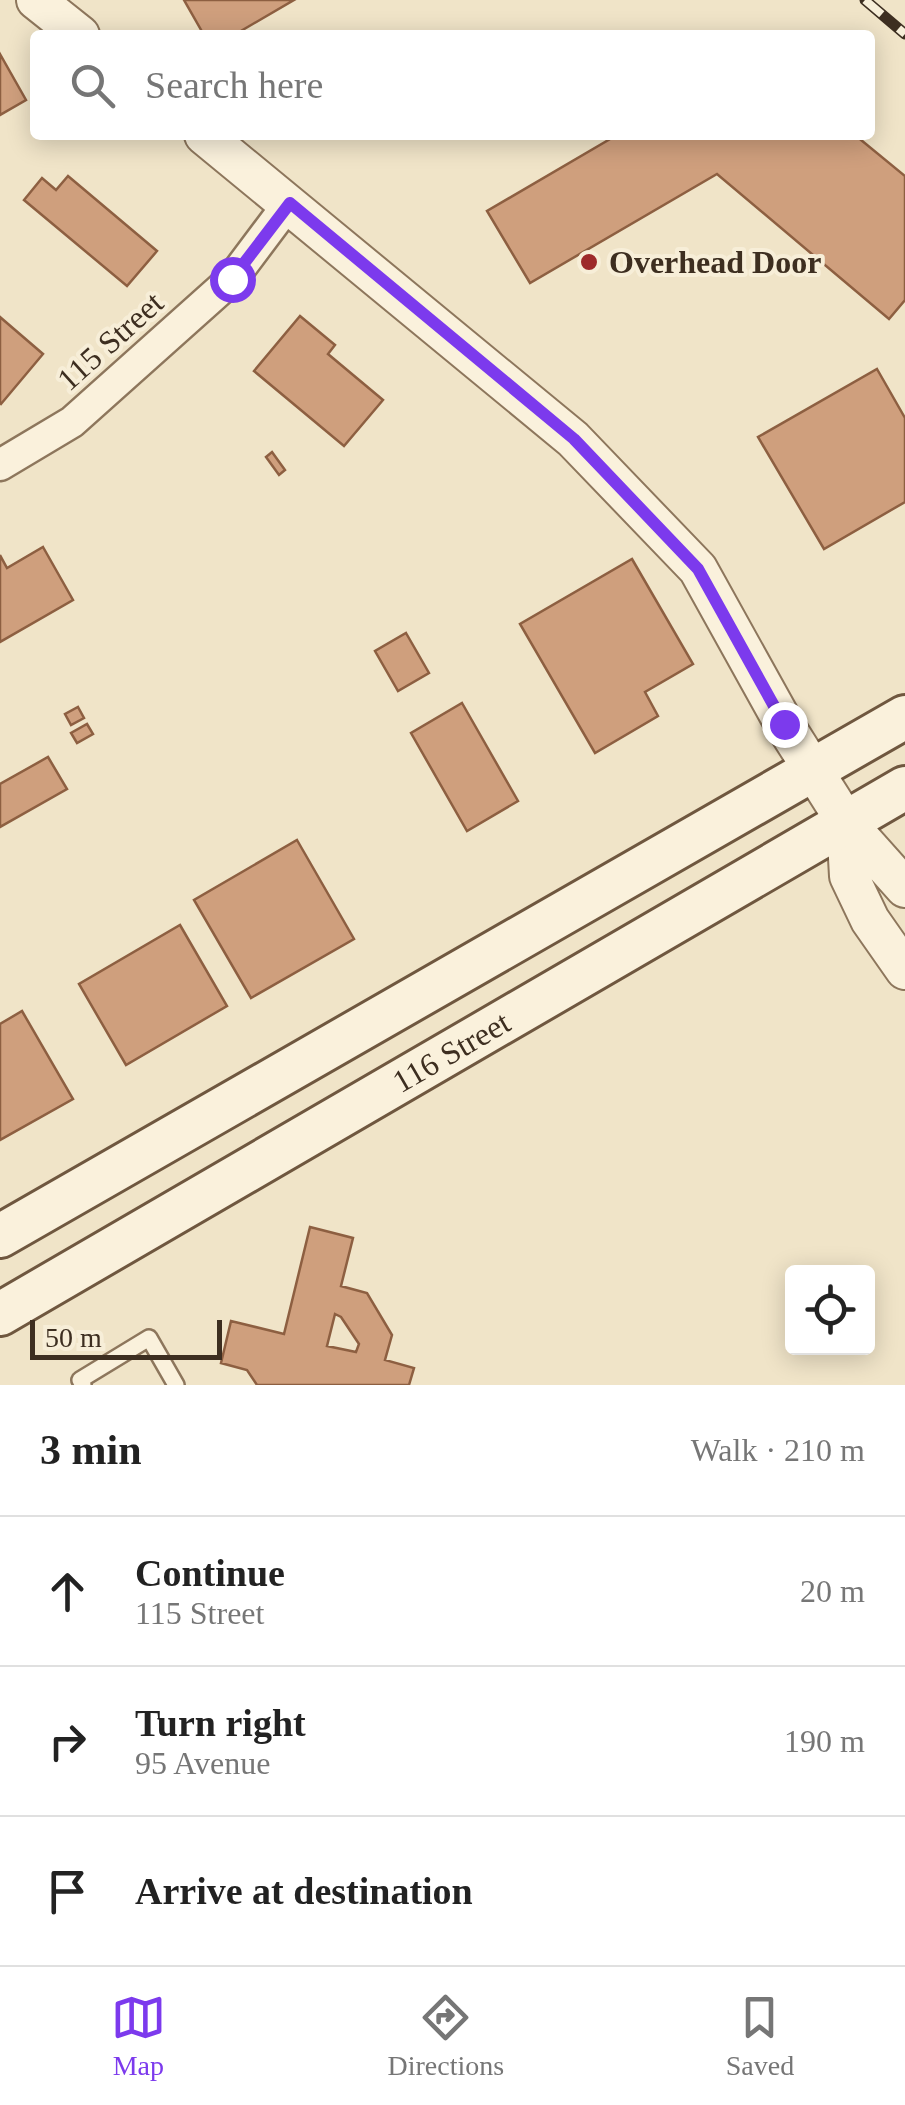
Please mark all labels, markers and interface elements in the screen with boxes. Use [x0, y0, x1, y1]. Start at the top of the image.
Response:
search box [30, 30, 875, 140]
icon: search [65, 58, 120, 113]
text: Search here [145, 64, 323, 106]
place label: Overhead Door [609, 244, 821, 280]
marker: Overhead Door [578, 251, 600, 273]
route start [210, 257, 256, 303]
street label: 115 Street [50, 284, 170, 398]
route end [762, 702, 808, 748]
street label: 116 Street [386, 1004, 516, 1100]
map controls [785, 1265, 875, 1355]
button: locate [785, 1265, 875, 1355]
scale bar [30, 1315, 222, 1360]
text: 50 m [45, 1322, 102, 1353]
text: 3 min [40, 1427, 142, 1473]
text: Walk · 210 m [691, 1432, 865, 1468]
text: Continue [135, 1552, 285, 1594]
icon: ahead [40, 1564, 95, 1619]
text: 20 m [800, 1573, 865, 1609]
text: 115 Street [135, 1595, 264, 1631]
text: Turn right [135, 1702, 306, 1744]
icon: right [40, 1714, 95, 1769]
text: 190 m [784, 1723, 865, 1759]
text: 95 Avenue [135, 1745, 270, 1781]
icon: arrive [40, 1864, 95, 1919]
text: Arrive at destination [135, 1870, 473, 1912]
tab: Map [111, 1990, 166, 2082]
tab: Directions [387, 1990, 504, 2082]
tab: Saved [726, 1990, 794, 2082]

